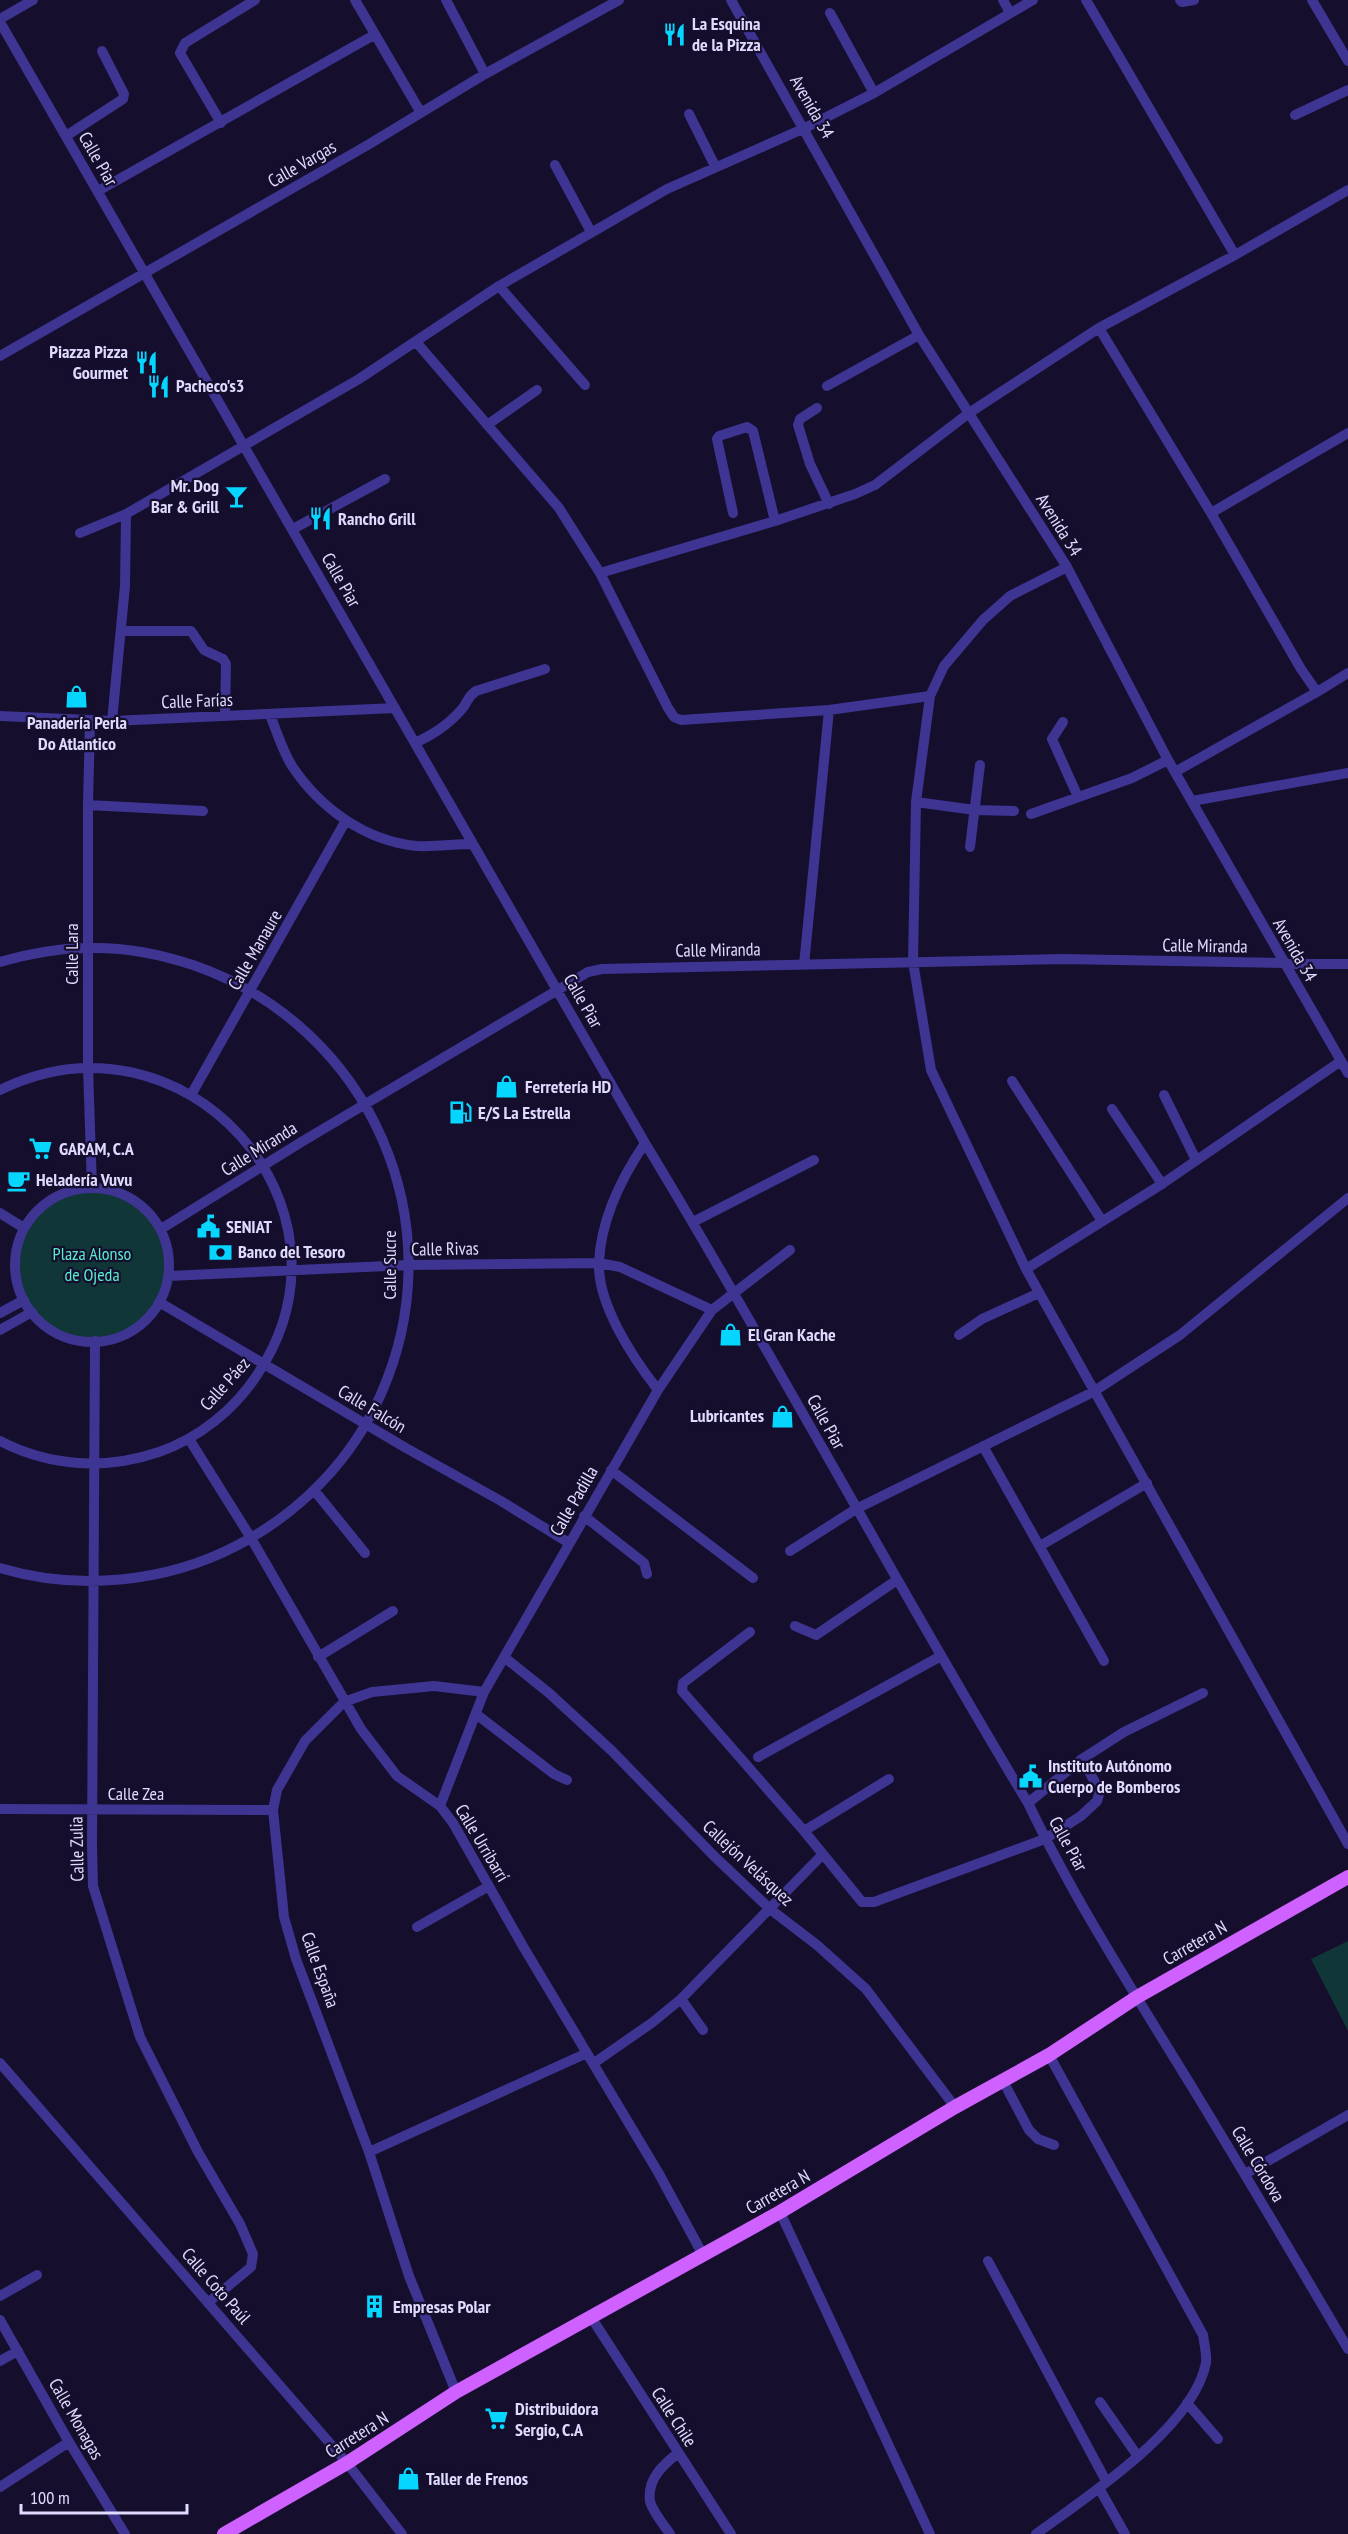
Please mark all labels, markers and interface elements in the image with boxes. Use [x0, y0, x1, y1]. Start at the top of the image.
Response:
place label: La Esquina de la Pizza [692, 12, 761, 56]
restaurant icon: La Esquina de la Pizza [661, 21, 687, 47]
street label: Avenida 34 [785, 71, 840, 142]
street label: Calle Piar [74, 127, 123, 190]
street label: Calle Vargas [263, 135, 340, 192]
place label: Piazza Pizza Gourmet [49, 340, 129, 384]
restaurant icon: Piazza Pizza Gourmet [133, 349, 159, 375]
restaurant icon: Pacheco's3 [145, 373, 171, 399]
place label: Pacheco's3 [176, 374, 244, 397]
place label: Mr. Dog Bar & Grill [151, 474, 220, 518]
bar icon: Mr. Dog Bar & Grill [224, 483, 250, 509]
street label: Avenida 34 [1031, 489, 1088, 560]
restaurant icon: Rancho Grill [307, 506, 333, 532]
place label: Rancho Grill [338, 507, 416, 530]
street label: Calle Piar [317, 548, 366, 611]
shop icon: Panadería Perla Do Atlantico [64, 684, 90, 710]
street label: Calle Farías [161, 688, 233, 713]
place label: Panadería Perla Do Atlantico [27, 711, 127, 755]
street label: Calle Manaure [222, 906, 287, 994]
street label: Avenida 34 [1268, 914, 1323, 985]
street label: Calle Lara [60, 923, 83, 985]
street label: Calle Miranda [1162, 933, 1248, 958]
street label: Calle Miranda [675, 937, 761, 962]
street label: Calle Piar [559, 969, 608, 1032]
shop icon: Ferretería HD [494, 1074, 520, 1100]
place label: Ferretería HD [525, 1075, 611, 1098]
fuel station icon: E/S La Estrella [447, 1100, 473, 1126]
place label: E/S La Estrella [478, 1101, 571, 1124]
street label: Calle Miranda [216, 1116, 301, 1181]
supermarket icon: GARAM, C.A [28, 1136, 54, 1162]
place label: GARAM, C.A [59, 1137, 135, 1160]
cafe icon: Heladería Vuvu [5, 1167, 31, 1193]
place label: Heladería Vuvu [36, 1168, 132, 1191]
public building icon: SENIAT [195, 1214, 221, 1240]
place label: SENIAT [226, 1215, 272, 1238]
street label: Calle Sucre [378, 1230, 401, 1300]
street label: Calle Rivas [411, 1236, 479, 1261]
bank icon: Banco del Tesoro [207, 1239, 233, 1265]
place label: Banco del Tesoro [238, 1240, 345, 1263]
park label: Plaza Alonso de Ojeda [53, 1242, 132, 1286]
shop icon: El Gran Kache [717, 1322, 743, 1348]
place label: El Gran Kache [748, 1323, 836, 1346]
street label: Calle Páez [195, 1352, 255, 1415]
street label: Calle Falcón [334, 1379, 411, 1438]
street label: Calle Piar [802, 1390, 851, 1453]
shop icon: Lubricantes [769, 1403, 795, 1429]
place label: Lubricantes [690, 1404, 764, 1427]
street label: Calle Padilla [544, 1462, 603, 1540]
place label: Instituto Autónomo Cuerpo de Bomberos [1048, 1754, 1180, 1798]
public building icon: Instituto Autónomo Cuerpo de Bomberos [1017, 1763, 1043, 1789]
street label: Calle Zea [108, 1782, 164, 1805]
street label: Calle Urribarrí [450, 1800, 515, 1886]
street label: Calle Piar [1044, 1812, 1093, 1875]
street label: Callejón Velásquez [698, 1815, 798, 1910]
street label: Calle Zulia [64, 1816, 89, 1882]
street label: Carretera N [1159, 1915, 1231, 1970]
street label: Calle España [296, 1929, 345, 2011]
street label: Calle Córdova [1227, 2121, 1290, 2206]
street label: Carretera N [742, 2164, 814, 2219]
street label: Calle Coto Paúl [177, 2243, 256, 2329]
building icon: Empresas Polar [362, 2294, 388, 2320]
place label: Empresas Polar [393, 2295, 491, 2318]
street label: Calle Monagas [44, 2374, 109, 2464]
street label: Calle Chile [647, 2383, 702, 2451]
place label: Distribuidora Sergio, C.A [515, 2397, 598, 2441]
street label: Carretera N [321, 2406, 393, 2463]
supermarket icon: Distribuidora Sergio, C.A [484, 2406, 510, 2432]
shop icon: Taller de Frenos [395, 2466, 421, 2492]
place label: Taller de Frenos [426, 2467, 528, 2490]
scale bar [21, 2477, 188, 2515]
text: 100 m [30, 2486, 70, 2509]

